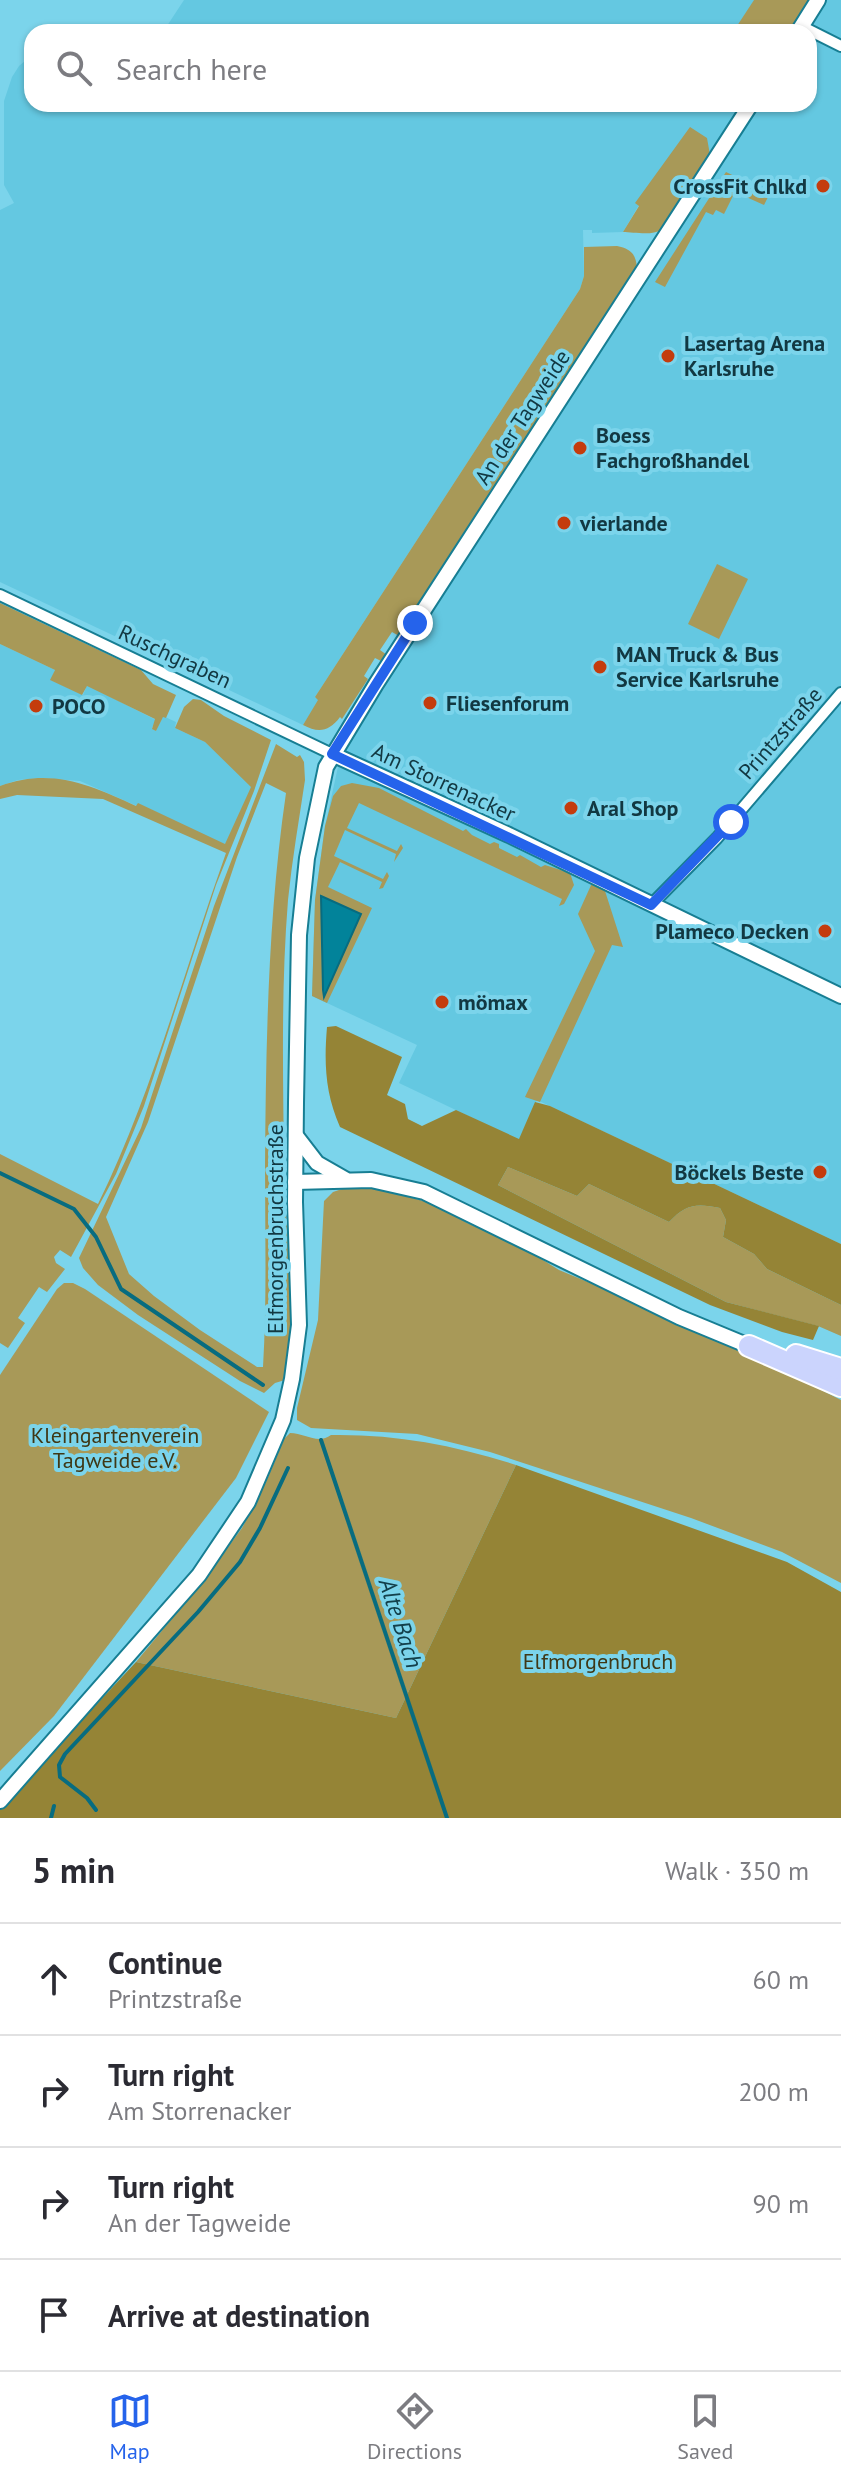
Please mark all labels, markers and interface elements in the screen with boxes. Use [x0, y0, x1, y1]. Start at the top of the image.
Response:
search box [24, 24, 817, 112]
icon: search [52, 46, 96, 90]
text: Search here [116, 49, 267, 88]
place label: CrossFit Chlkd [673, 172, 807, 200]
marker: CrossFit Chlkd [814, 177, 832, 195]
place label: Lasertag Arena Karlsruhe [684, 329, 825, 382]
street label: An der Tagweide [468, 344, 576, 490]
marker: Lasertag Arena Karlsruhe [659, 347, 677, 365]
place label: Boess Fachgroßhandel [596, 421, 750, 474]
marker: Boess Fachgroßhandel [571, 439, 589, 457]
place label: vierlande [579, 509, 668, 537]
marker: vierlande [555, 514, 573, 532]
route end [397, 605, 433, 641]
street label: Ruschgraben [114, 618, 236, 694]
place label: MAN Truck & Bus Service Karlsruhe [616, 640, 779, 693]
marker: MAN Truck & Bus Service Karlsruhe [591, 658, 609, 676]
street label: Printzstraße [732, 681, 828, 785]
place label: Fliesenforum [446, 689, 569, 717]
place label: POCO [52, 692, 105, 720]
marker: Fliesenforum [421, 694, 439, 712]
marker: POCO [27, 697, 45, 715]
street label: Am Storrenacker [368, 737, 521, 828]
place label: Aral Shop [587, 794, 678, 822]
marker: Aral Shop [562, 799, 580, 817]
route start [713, 804, 749, 840]
place label: Plameco Decken [655, 917, 809, 945]
marker: Plameco Decken [816, 922, 834, 940]
place label: mömax [458, 988, 528, 1016]
marker: mömax [433, 993, 451, 1011]
street label: Elfmorgenbruchstraße [261, 1124, 289, 1334]
place label: Böckels Beste [674, 1158, 804, 1186]
marker: Böckels Beste [811, 1163, 829, 1181]
park label: Kleingartenverein Tagweide e.V. [31, 1421, 199, 1474]
water label: Alte Bach [372, 1573, 430, 1672]
park label: Elfmorgenbruch [523, 1647, 673, 1675]
text: 5 min [32, 1848, 115, 1892]
text: Walk · 350 m [665, 1854, 809, 1887]
text: Continue [108, 1943, 222, 1982]
icon: ahead [32, 1957, 76, 2001]
text: 60 m [753, 1963, 809, 1996]
text: Printzstraße [108, 1982, 242, 2015]
text: Turn right [108, 2055, 234, 2094]
icon: right [32, 2069, 76, 2113]
text: 200 m [738, 2075, 809, 2108]
text: Am Storrenacker [108, 2094, 291, 2127]
text: Turn right [108, 2167, 234, 2206]
icon: right [32, 2181, 76, 2225]
text: 90 m [753, 2187, 809, 2220]
text: An der Tagweide [108, 2206, 291, 2239]
icon: arrive [32, 2293, 76, 2337]
text: Arrive at destination [108, 2296, 370, 2335]
tab: Map [108, 2389, 152, 2465]
tab: Directions [367, 2389, 462, 2465]
tab: Saved [677, 2389, 733, 2465]

